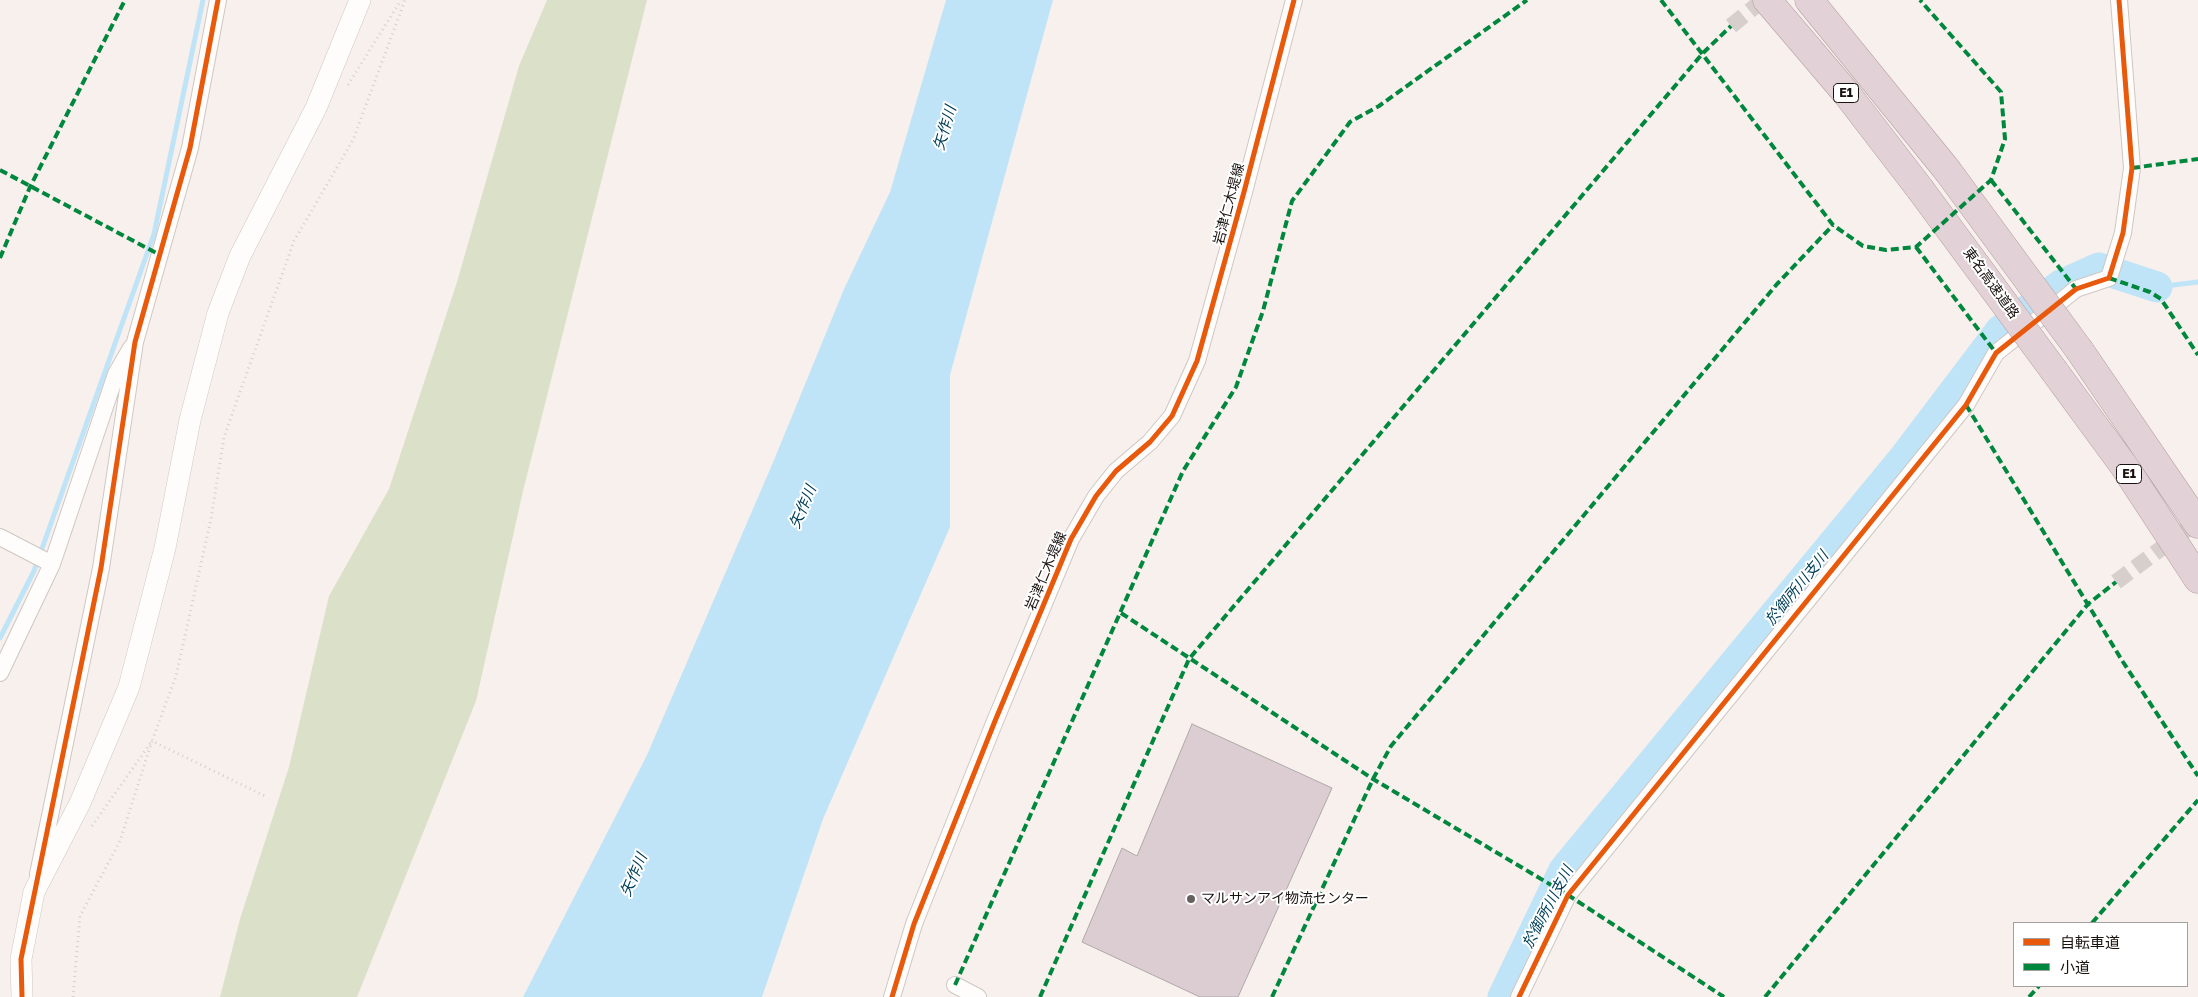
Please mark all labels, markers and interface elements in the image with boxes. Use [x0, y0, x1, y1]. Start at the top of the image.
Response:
road number: E1 [1834, 84, 1858, 102]
water label: 矢作川 [930, 104, 960, 152]
street label: 岩津仁木堤線 [1210, 161, 1248, 247]
street label: 東名高速道路 [1960, 244, 2022, 322]
road number: E1 [2116, 464, 2142, 484]
water label: 矢作川 [786, 483, 820, 531]
street label: 岩津仁木堤線 [1022, 529, 1070, 613]
water label: 於御所川支川 [1762, 547, 1832, 629]
water label: 矢作川 [617, 851, 651, 899]
water label: 於御所川支川 [1519, 863, 1577, 951]
place label: マルサンアイ物流センター [1201, 891, 1369, 907]
marker: マルサンアイ物流センター [1185, 893, 1197, 905]
legend [2013, 922, 2188, 987]
text: 自転車道 [2060, 933, 2120, 951]
text: 小道 [2060, 958, 2090, 976]

